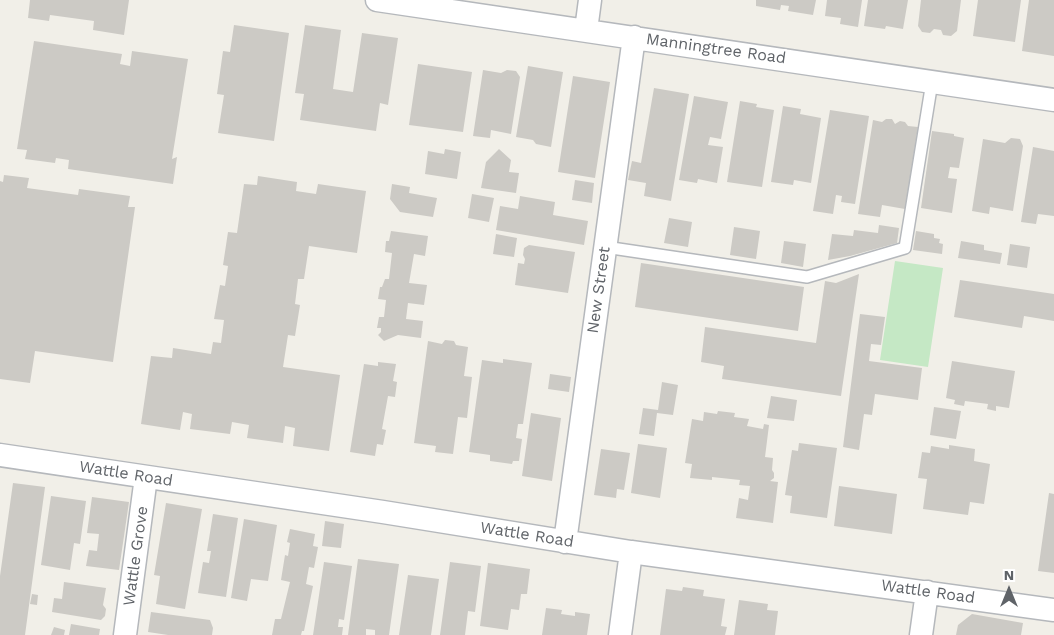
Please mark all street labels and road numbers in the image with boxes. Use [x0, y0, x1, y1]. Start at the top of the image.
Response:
street label: Manningtree Road [645, 30, 787, 68]
street label: New Street [583, 245, 615, 335]
street label: Wattle Road [78, 457, 174, 491]
street label: Wattle Grove [120, 505, 152, 607]
street label: Wattle Road [479, 518, 575, 552]
street label: Wattle Road [880, 576, 976, 608]

